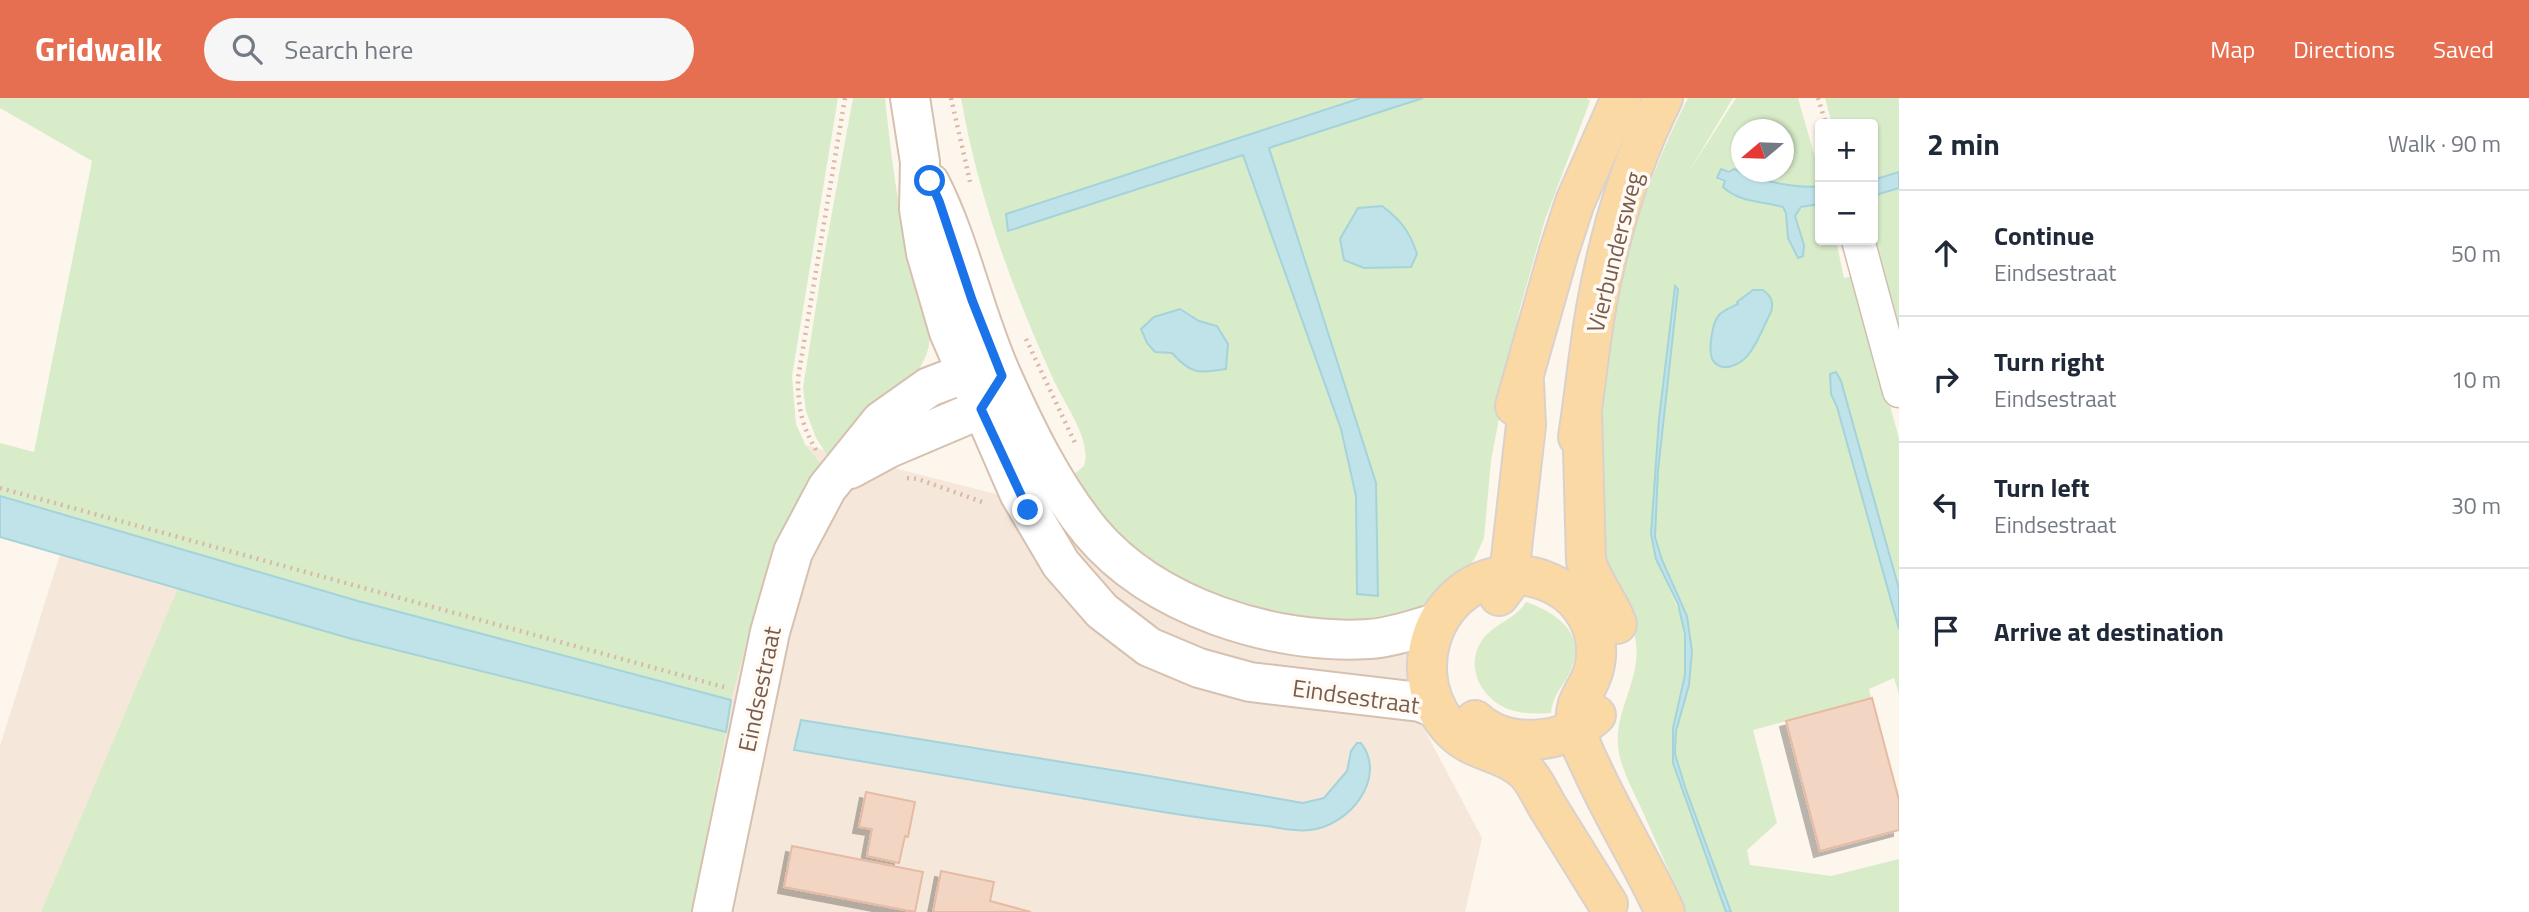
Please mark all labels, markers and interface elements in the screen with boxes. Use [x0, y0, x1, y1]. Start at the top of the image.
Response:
search box [204, 18, 694, 81]
text: Gridwalk [35, 24, 162, 74]
icon: search [228, 30, 266, 68]
text: Search here [284, 30, 413, 69]
text: Map [2210, 31, 2255, 67]
text: Directions [2293, 31, 2395, 67]
text: Saved [2433, 31, 2494, 67]
north arrow [1731, 119, 1794, 182]
map controls [1815, 119, 1878, 245]
button: + [1815, 119, 1878, 182]
text: 2 min [1927, 121, 2000, 167]
text: Walk · 90 m [2388, 126, 2501, 161]
route start [914, 165, 945, 196]
street label: Vierbundersweg [1577, 168, 1651, 336]
button: − [1815, 182, 1878, 245]
text: Continue [1994, 216, 2094, 255]
icon: ahead [1927, 234, 1965, 272]
text: 50 m [2451, 236, 2501, 271]
text: Eindsestraat [1994, 255, 2116, 290]
text: Turn right [1994, 342, 2105, 381]
icon: right [1927, 360, 1965, 398]
text: 10 m [2451, 362, 2501, 397]
text: Eindsestraat [1994, 381, 2116, 416]
text: Turn left [1994, 468, 2089, 507]
icon: left [1927, 486, 1965, 524]
text: 30 m [2451, 488, 2501, 523]
route end [1012, 494, 1043, 525]
text: Eindsestraat [1994, 507, 2116, 542]
icon: arrive [1927, 612, 1965, 650]
text: Arrive at destination [1994, 612, 2224, 651]
street label: Eindsestraat [728, 622, 790, 755]
street label: Eindsestraat [1290, 669, 1422, 723]

